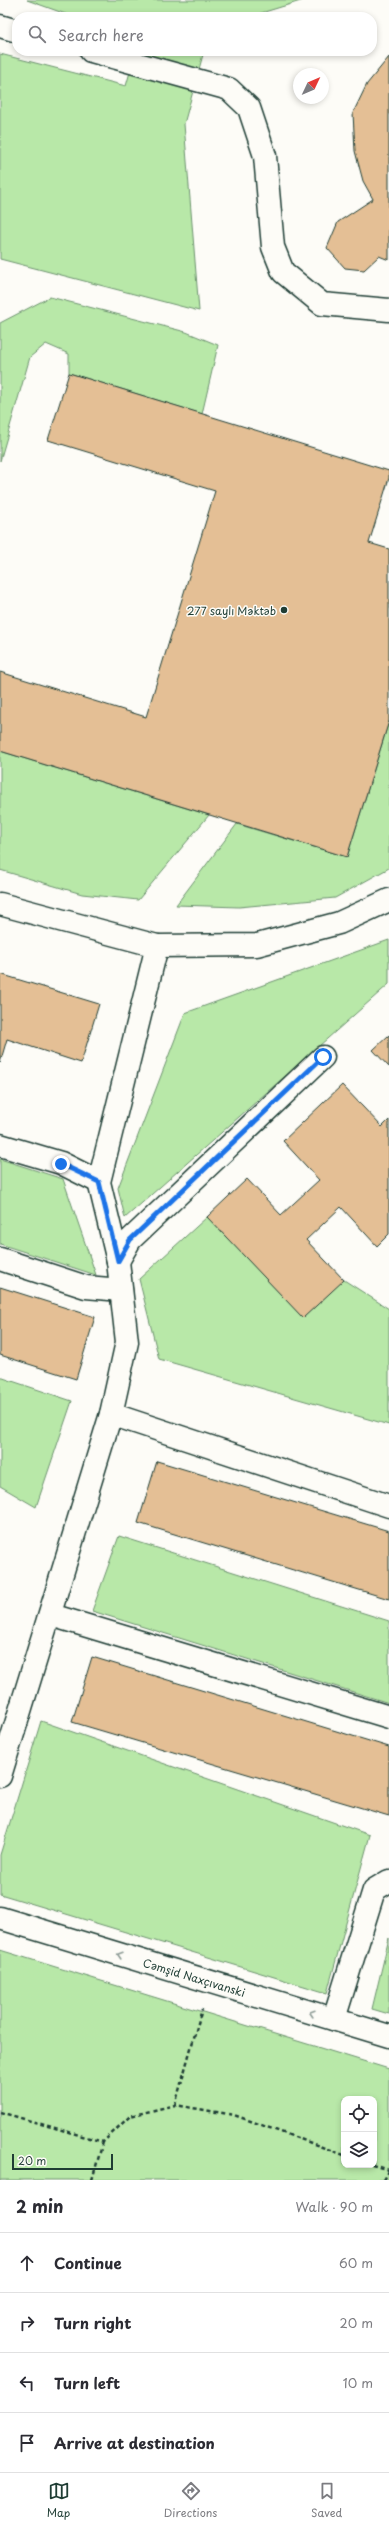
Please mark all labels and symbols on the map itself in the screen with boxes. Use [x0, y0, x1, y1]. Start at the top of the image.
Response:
north arrow [293, 68, 329, 104]
place label: 277 saylı Məktəb [187, 602, 276, 619]
marker: 277 saylı Məktəb [279, 605, 289, 615]
route start [314, 1048, 332, 1066]
route end [52, 1155, 70, 1173]
one-way arrow [117, 1951, 124, 1960]
street label: Cəmşid Naxçıvanski [141, 1953, 248, 2000]
one-way arrow [308, 2009, 315, 2017]
scale bar [12, 2152, 113, 2171]

